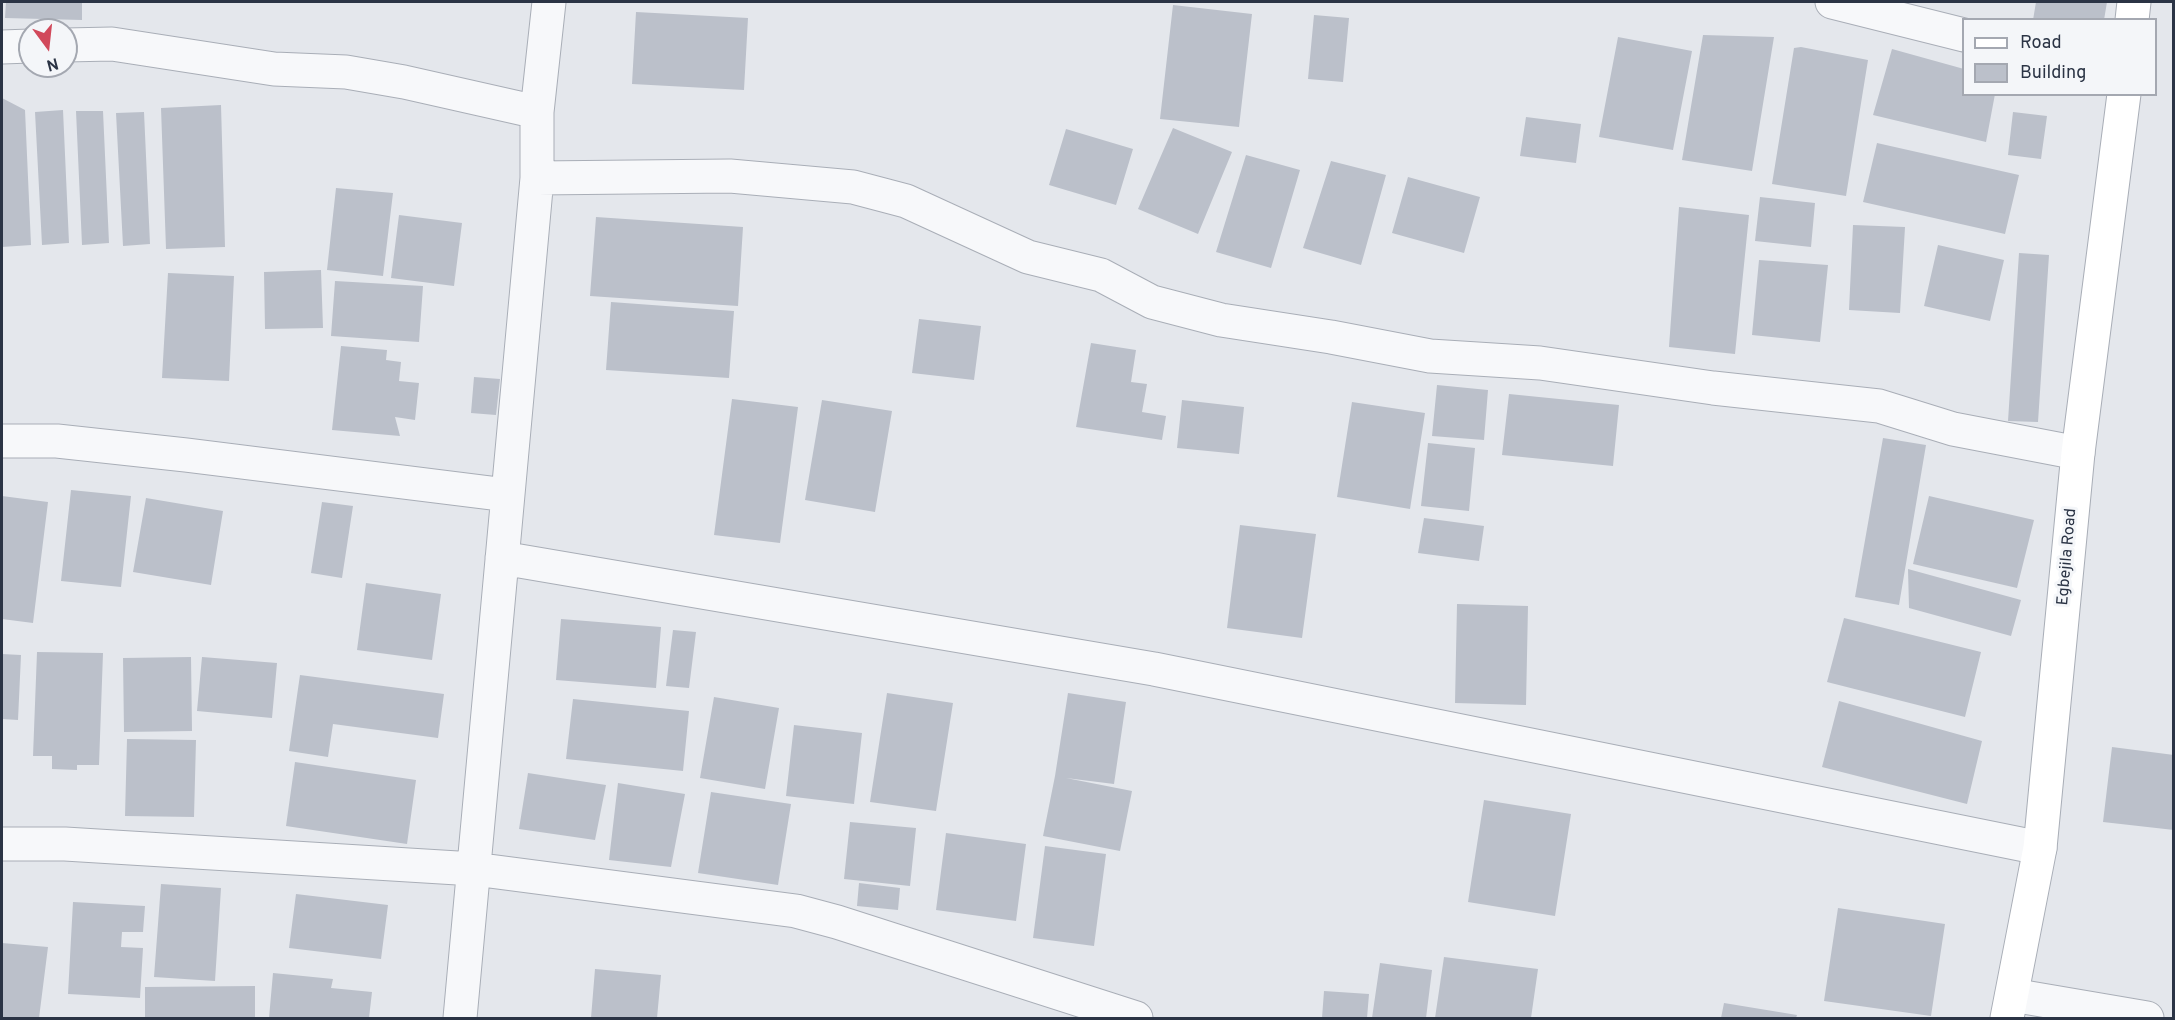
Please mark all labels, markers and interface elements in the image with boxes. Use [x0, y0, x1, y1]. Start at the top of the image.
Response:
north arrow [18, 18, 78, 78]
legend [1962, 18, 2157, 96]
text: Road [2020, 32, 2062, 55]
text: N [44, 52, 60, 75]
text: Building [2020, 62, 2086, 85]
street label: Egbejila Road [2054, 508, 2082, 606]

